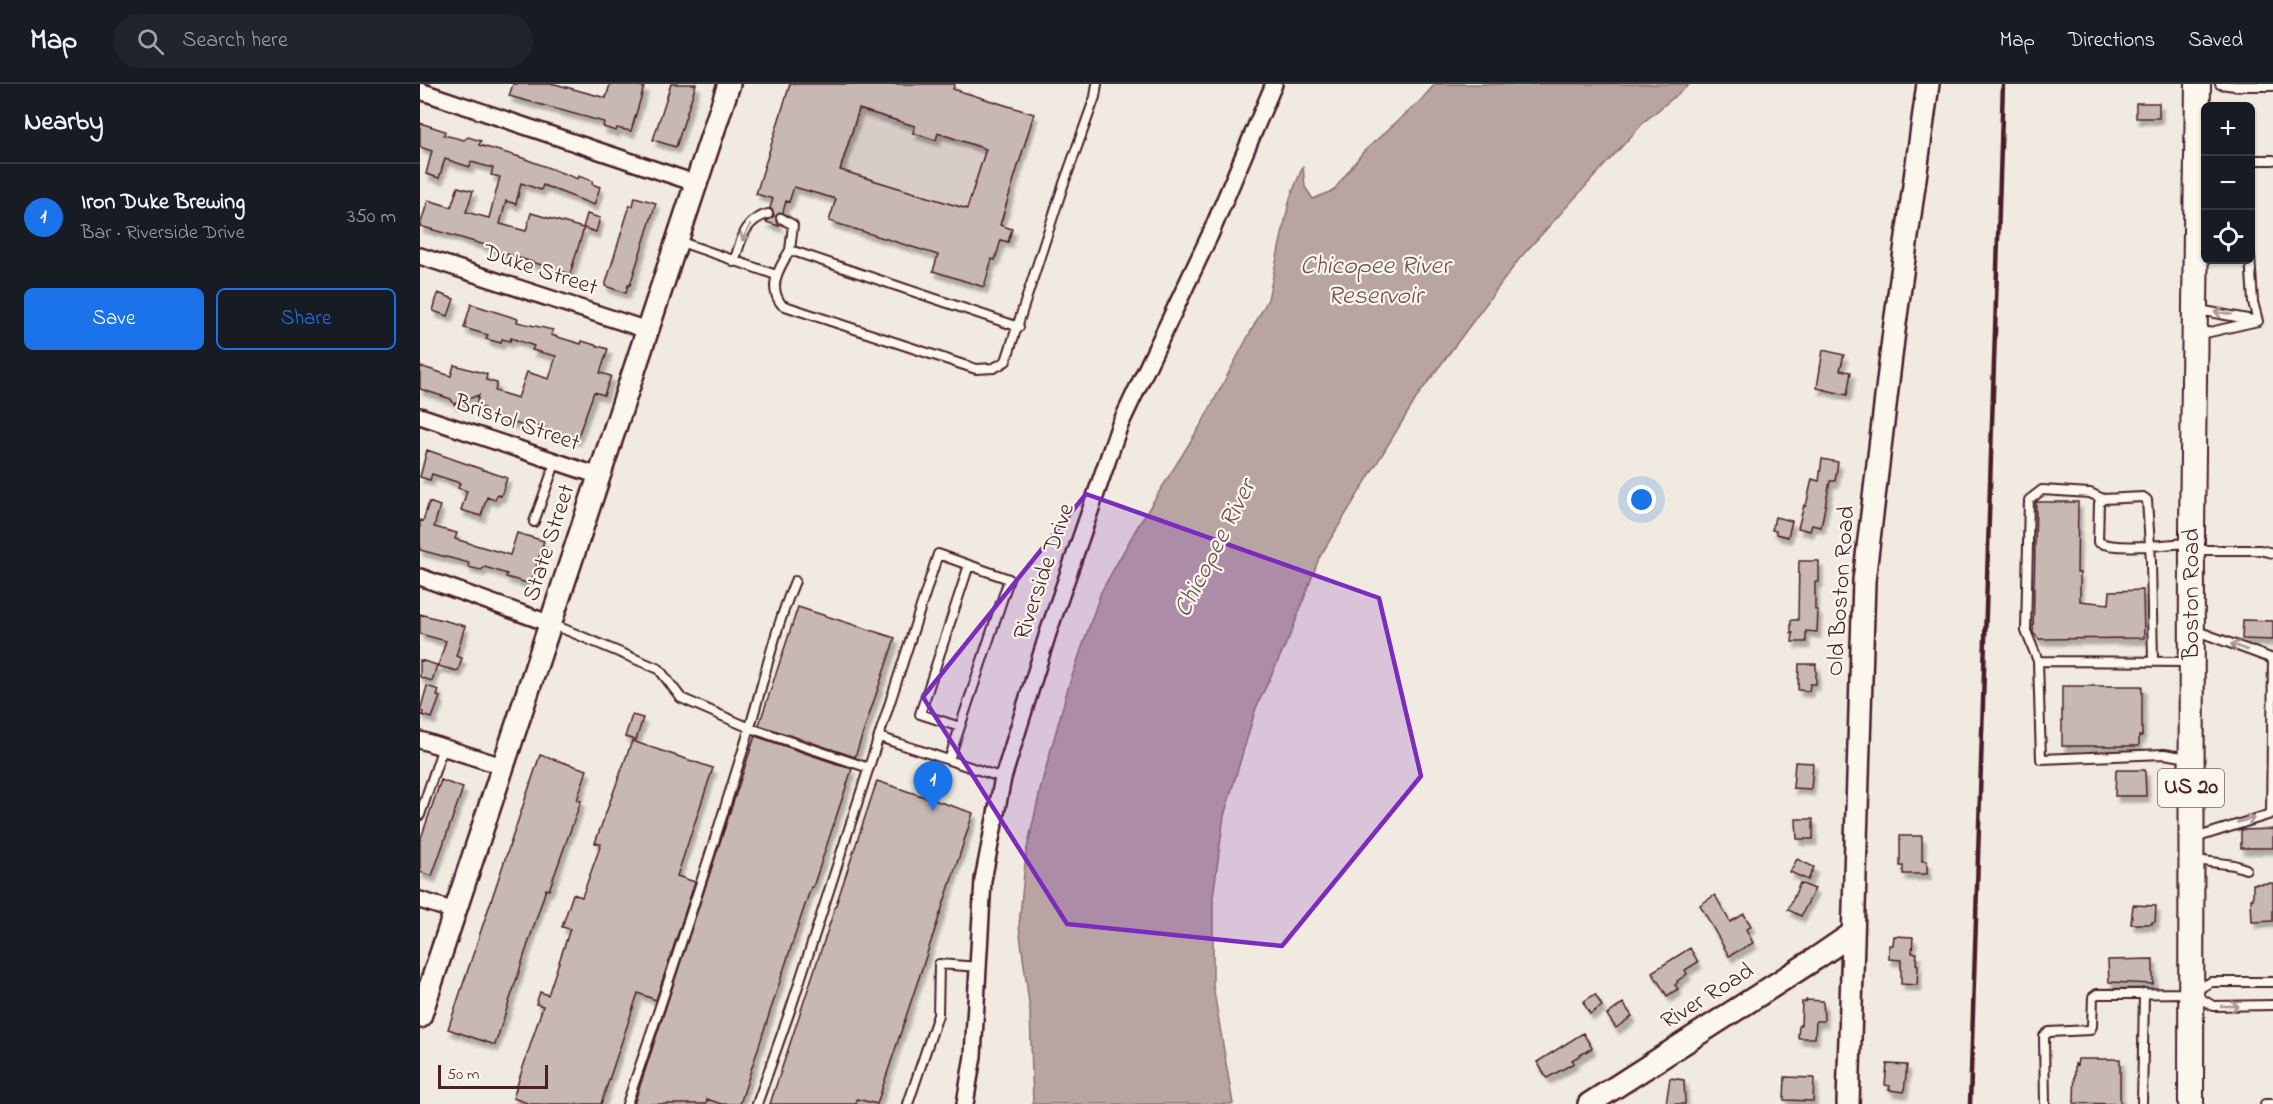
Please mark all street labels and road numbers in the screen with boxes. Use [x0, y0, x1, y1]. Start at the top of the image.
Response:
street label: Duke Street [477, 236, 602, 306]
street label: Bristol Street [449, 386, 584, 462]
street label: State Street [515, 480, 585, 606]
street label: Riverside Drive [1005, 499, 1085, 645]
street label: Old Boston Road [1819, 504, 1865, 677]
street label: Boston Road [2175, 528, 2210, 661]
road number: US 20 [2158, 769, 2224, 807]
street label: River Road [1655, 954, 1762, 1039]

